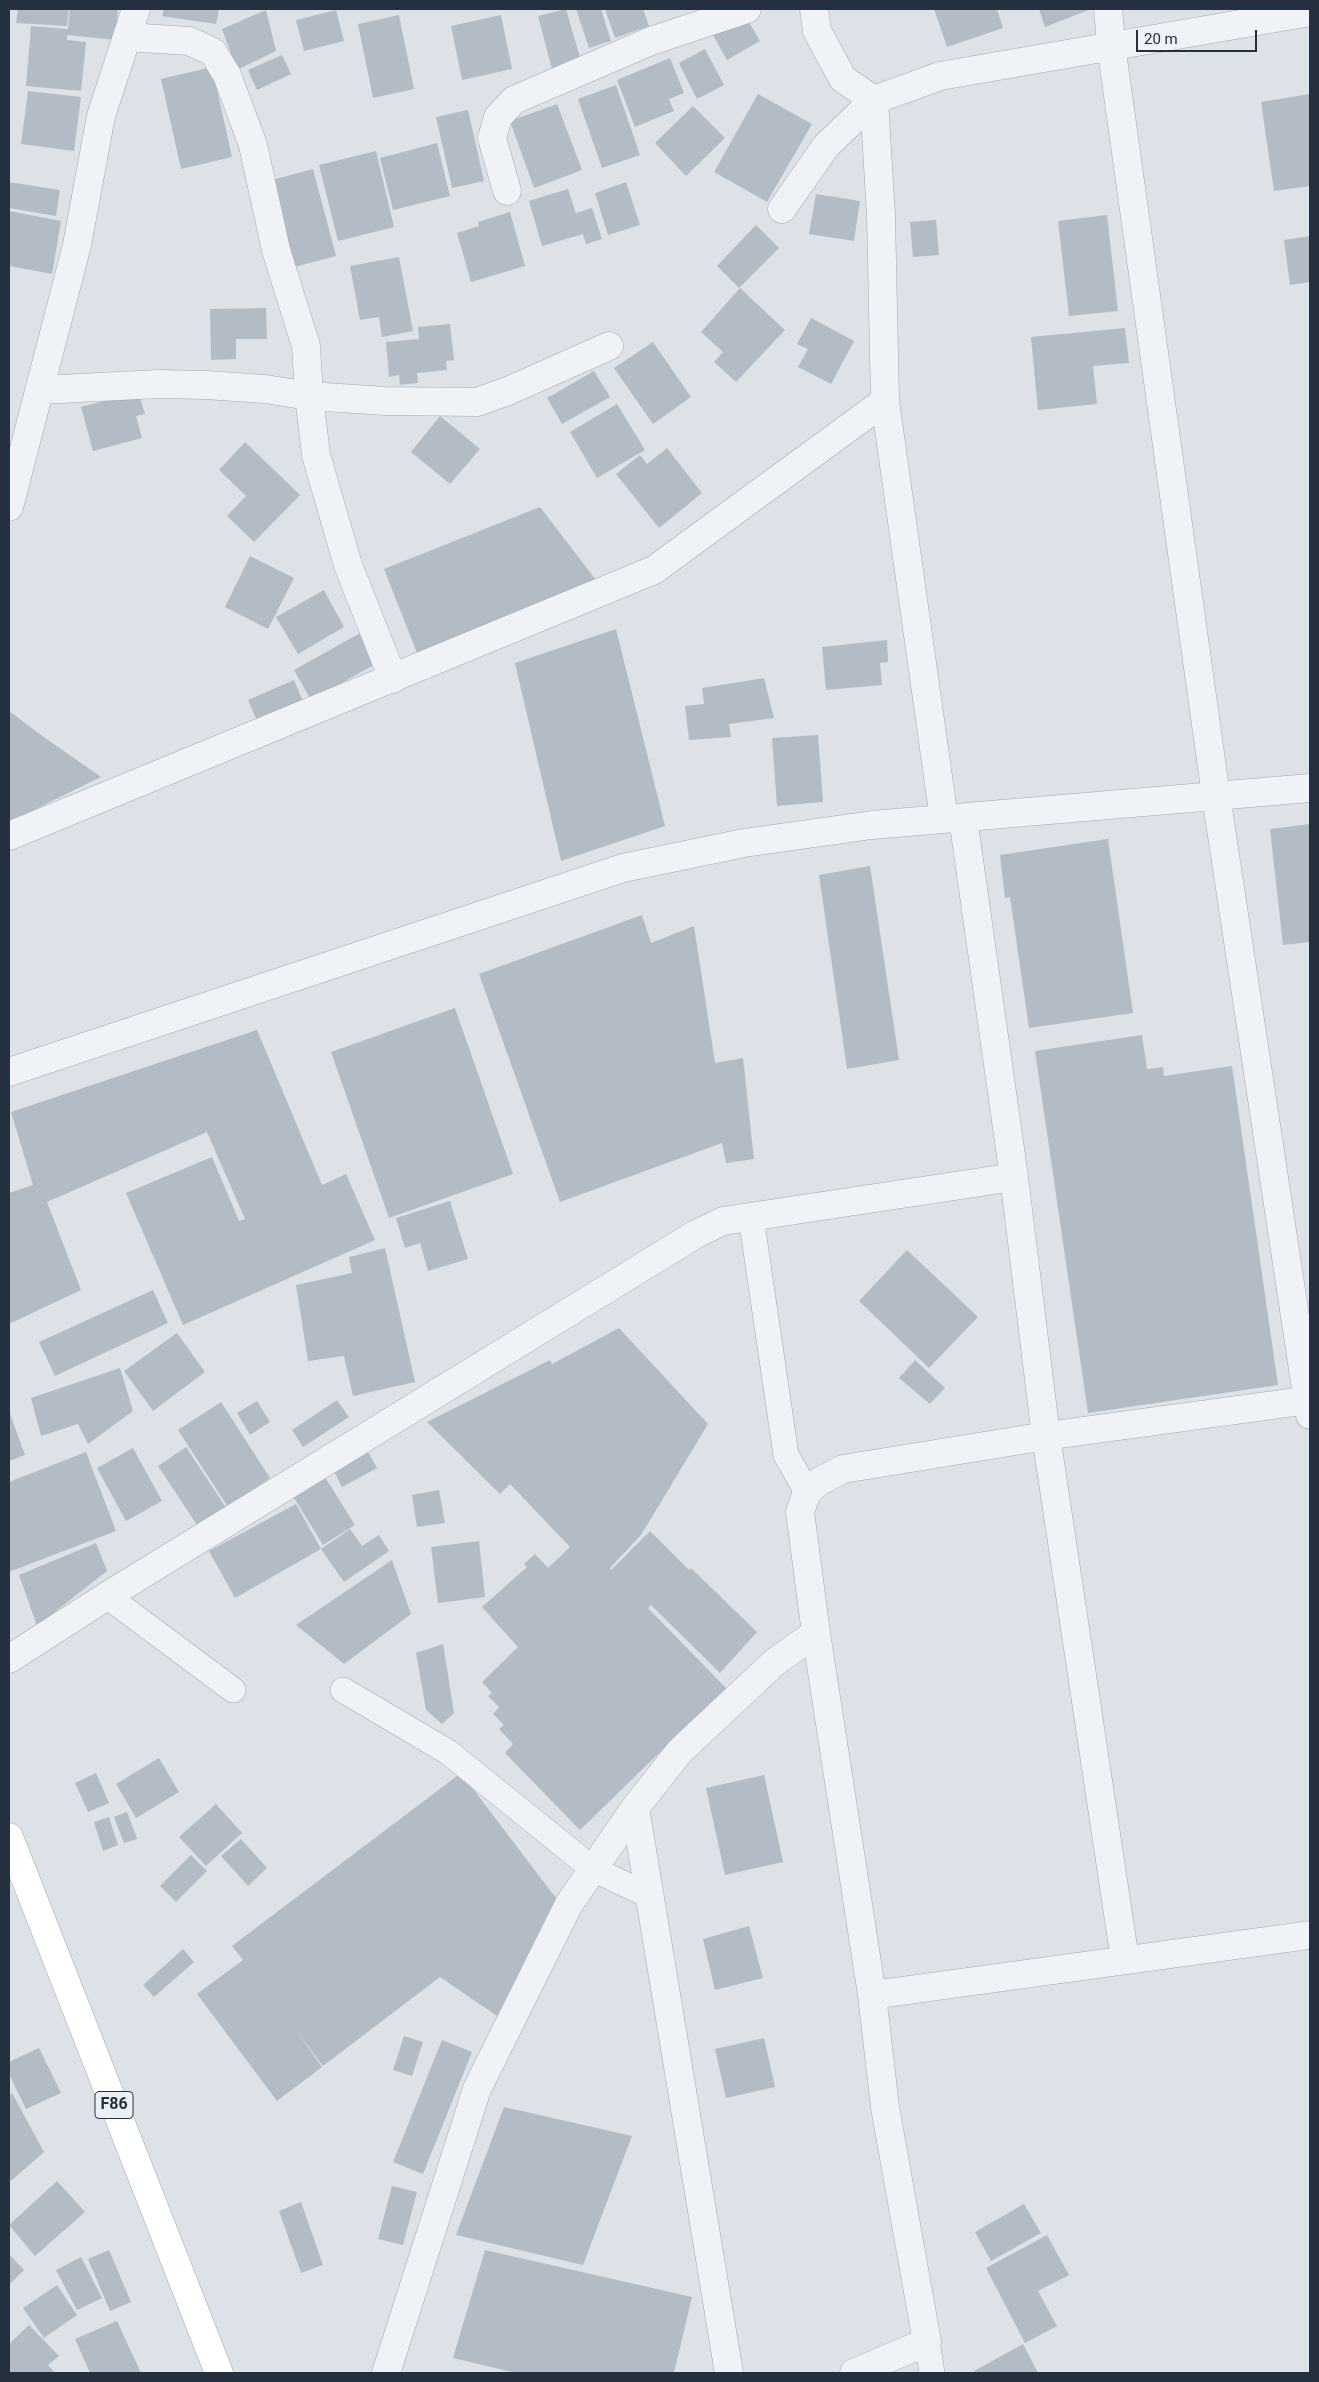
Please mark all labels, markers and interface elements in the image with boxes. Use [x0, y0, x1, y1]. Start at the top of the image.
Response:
scale bar [1139, 20, 1260, 52]
text: 20 m [1144, 30, 1178, 48]
road number: F86 [95, 2092, 133, 2118]

